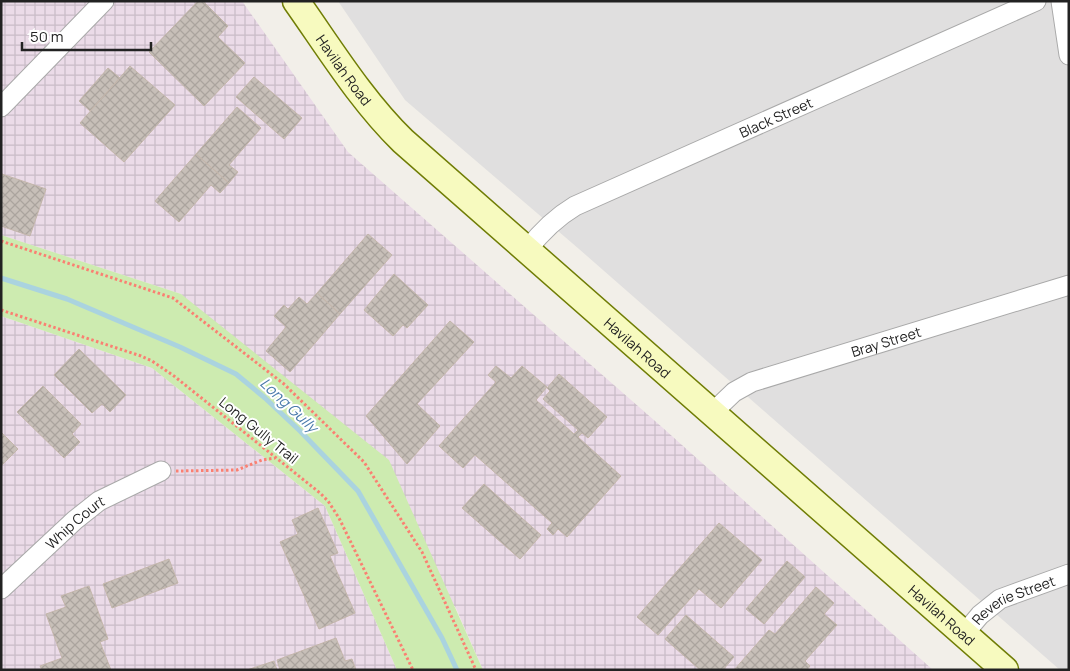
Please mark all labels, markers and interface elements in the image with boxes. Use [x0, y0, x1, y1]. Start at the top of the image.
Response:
scale bar [22, 20, 151, 52]
text: 50 m [30, 26, 64, 47]
street label: Havilah Road [312, 31, 376, 109]
street label: Black Street [736, 92, 816, 141]
street label: Havilah Road [600, 313, 675, 382]
street label: Bray Street [849, 321, 923, 361]
water label: Long Gully [256, 373, 324, 439]
street label: Long Gully Trail [216, 392, 302, 468]
street label: Whip Court [41, 490, 108, 553]
street label: Reverie Street [967, 570, 1058, 628]
street label: Havilah Road [905, 580, 979, 649]

